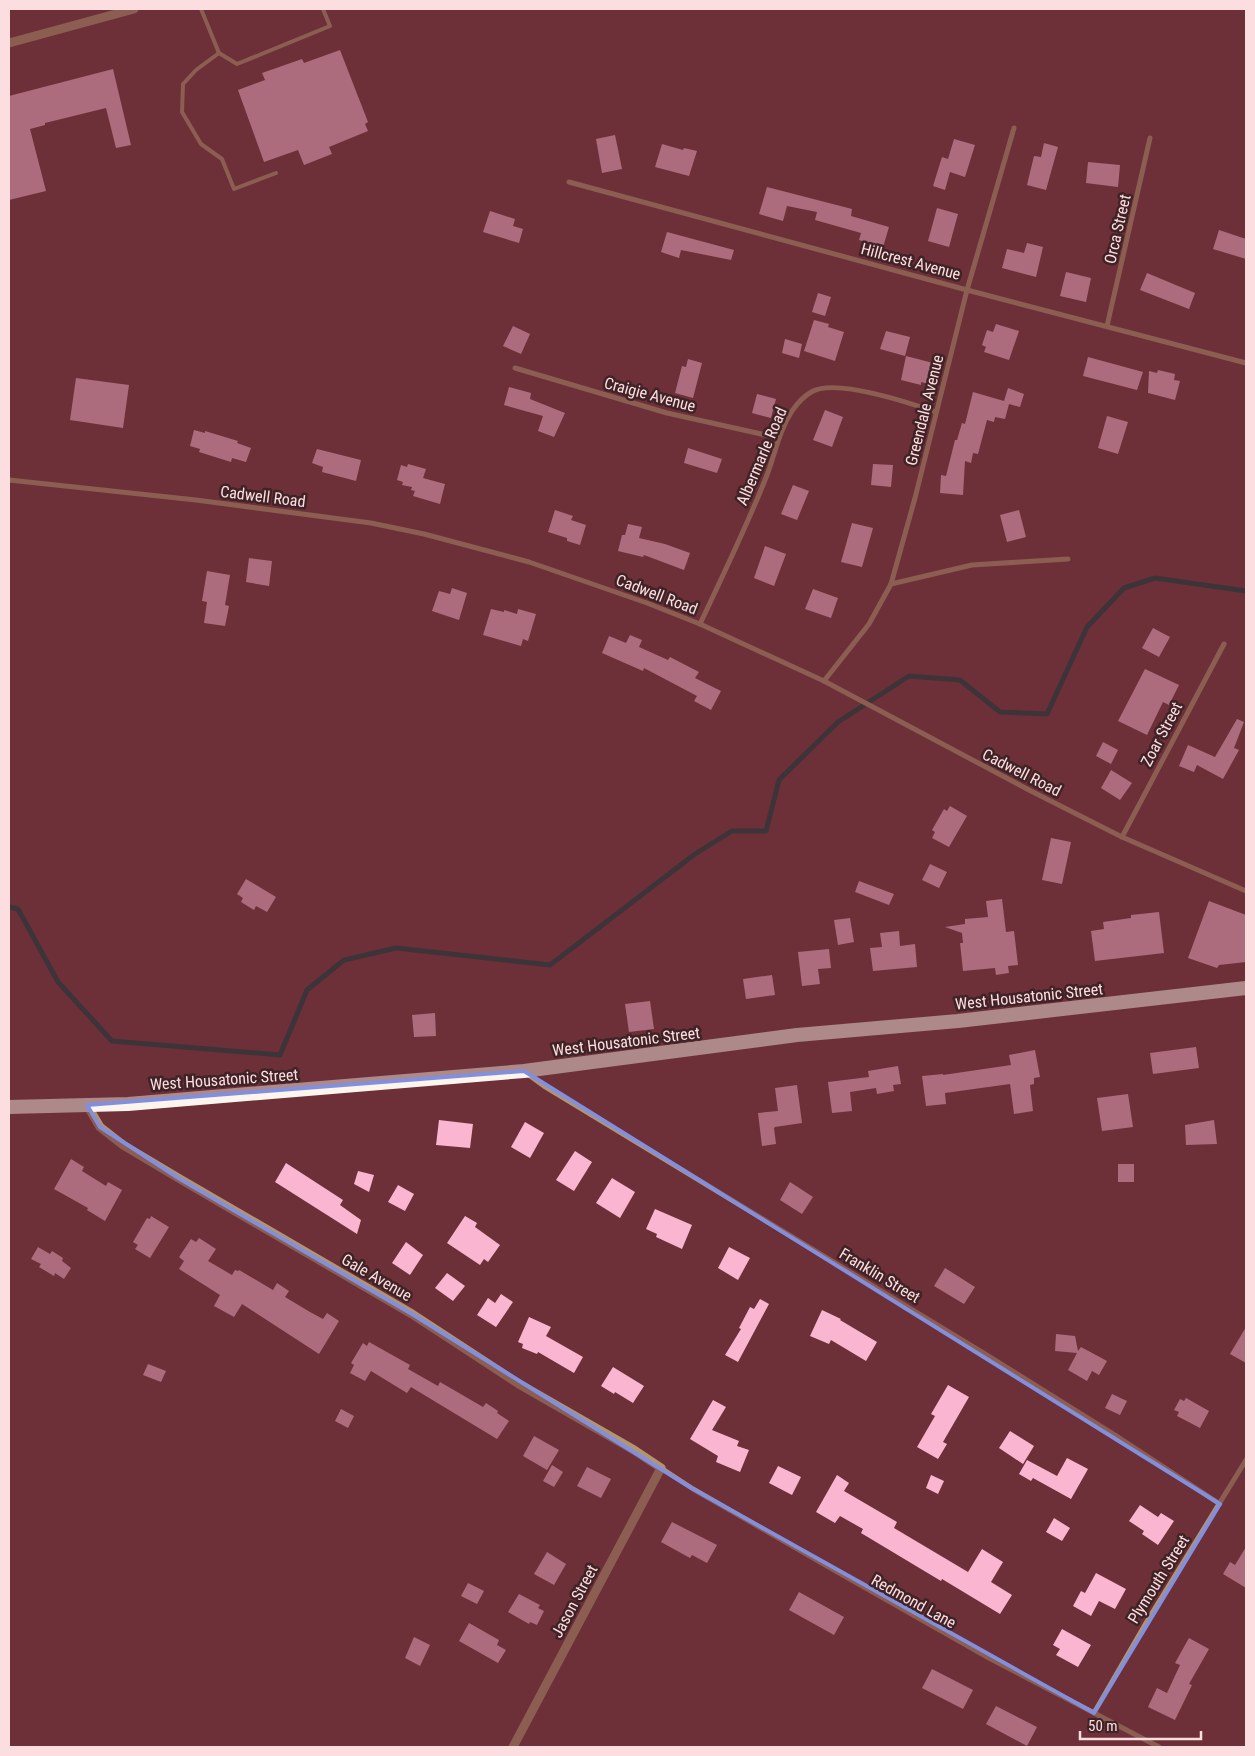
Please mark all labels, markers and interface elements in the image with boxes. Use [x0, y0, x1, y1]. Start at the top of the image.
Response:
street label: Orca Street [1100, 192, 1135, 266]
street label: Hillcrest Avenue [859, 239, 963, 284]
street label: Greendale Avenue [902, 353, 947, 467]
street label: Craigie Avenue [602, 373, 698, 416]
street label: Albermarle Road [732, 404, 791, 508]
street label: Cadwell Road [219, 482, 307, 511]
street label: Cadwell Road [613, 570, 700, 619]
street label: Zoar Street [1137, 699, 1186, 770]
street label: Cadwell Road [979, 745, 1064, 800]
street label: West Housatonic Street [954, 979, 1104, 1014]
street label: West Housatonic Street [551, 1023, 701, 1060]
street label: West Housatonic Street [149, 1065, 299, 1094]
street label: Franklin Street [836, 1244, 924, 1307]
street label: Gale Avenue [338, 1250, 415, 1305]
street label: Plymouth Street [1124, 1531, 1193, 1627]
street label: Jason Street [547, 1561, 602, 1641]
street label: Redmond Lane [868, 1570, 959, 1633]
scale bar [1080, 1708, 1201, 1740]
text: 50 m [1088, 1717, 1118, 1735]

